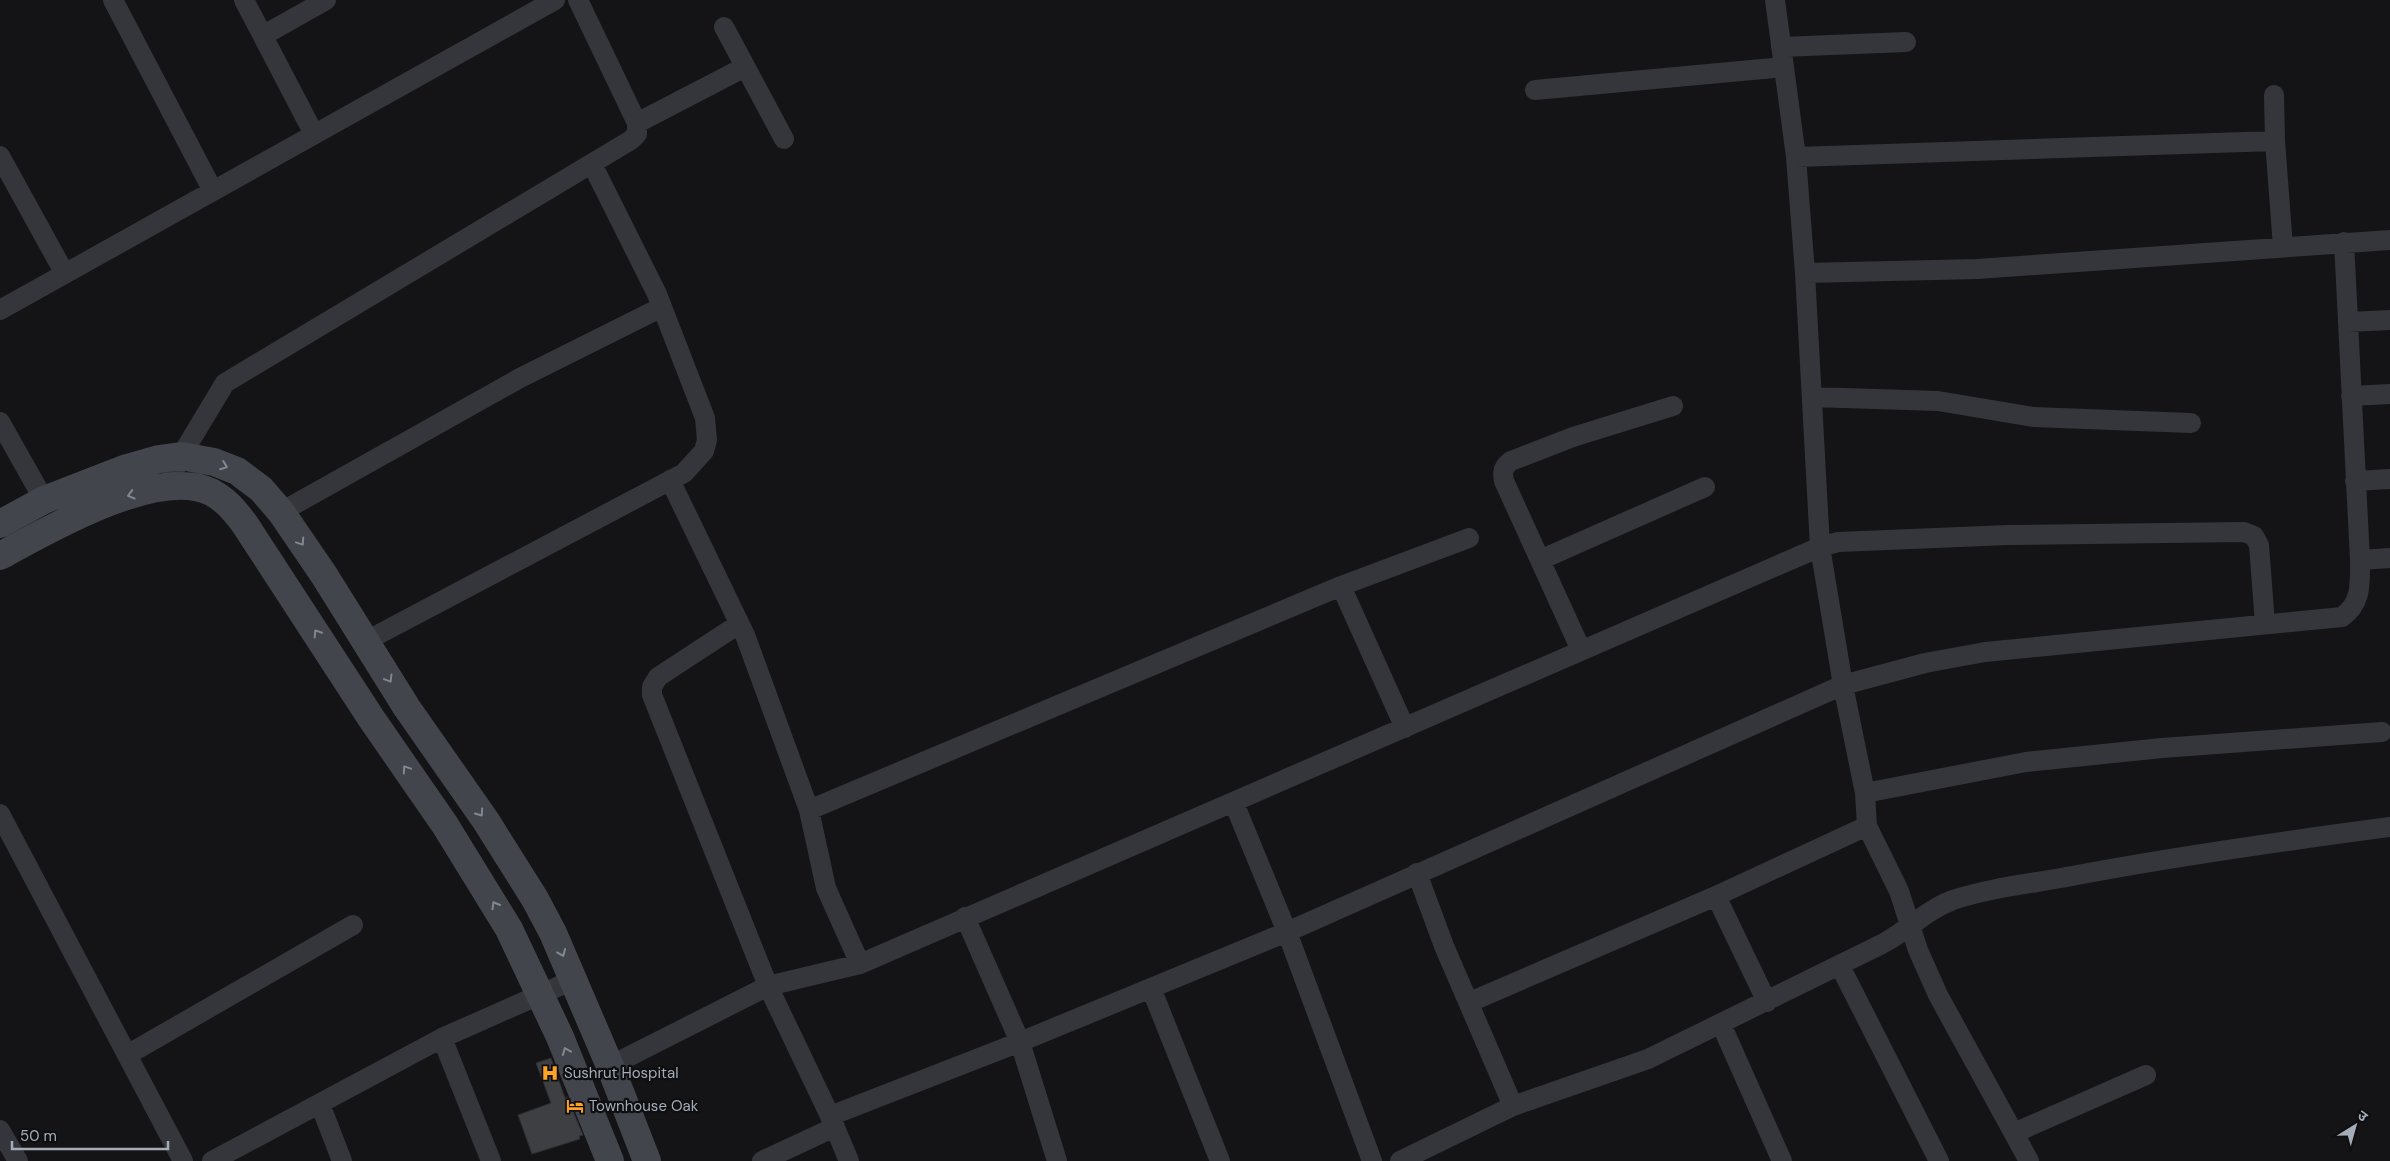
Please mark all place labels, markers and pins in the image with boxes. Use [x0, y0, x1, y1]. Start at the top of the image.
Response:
hospital icon: Sushrut Hospital [540, 1063, 560, 1083]
place label: Sushrut Hospital [564, 1063, 678, 1083]
hotel icon: Townhouse Oak [565, 1096, 585, 1116]
place label: Townhouse Oak [589, 1096, 699, 1116]

